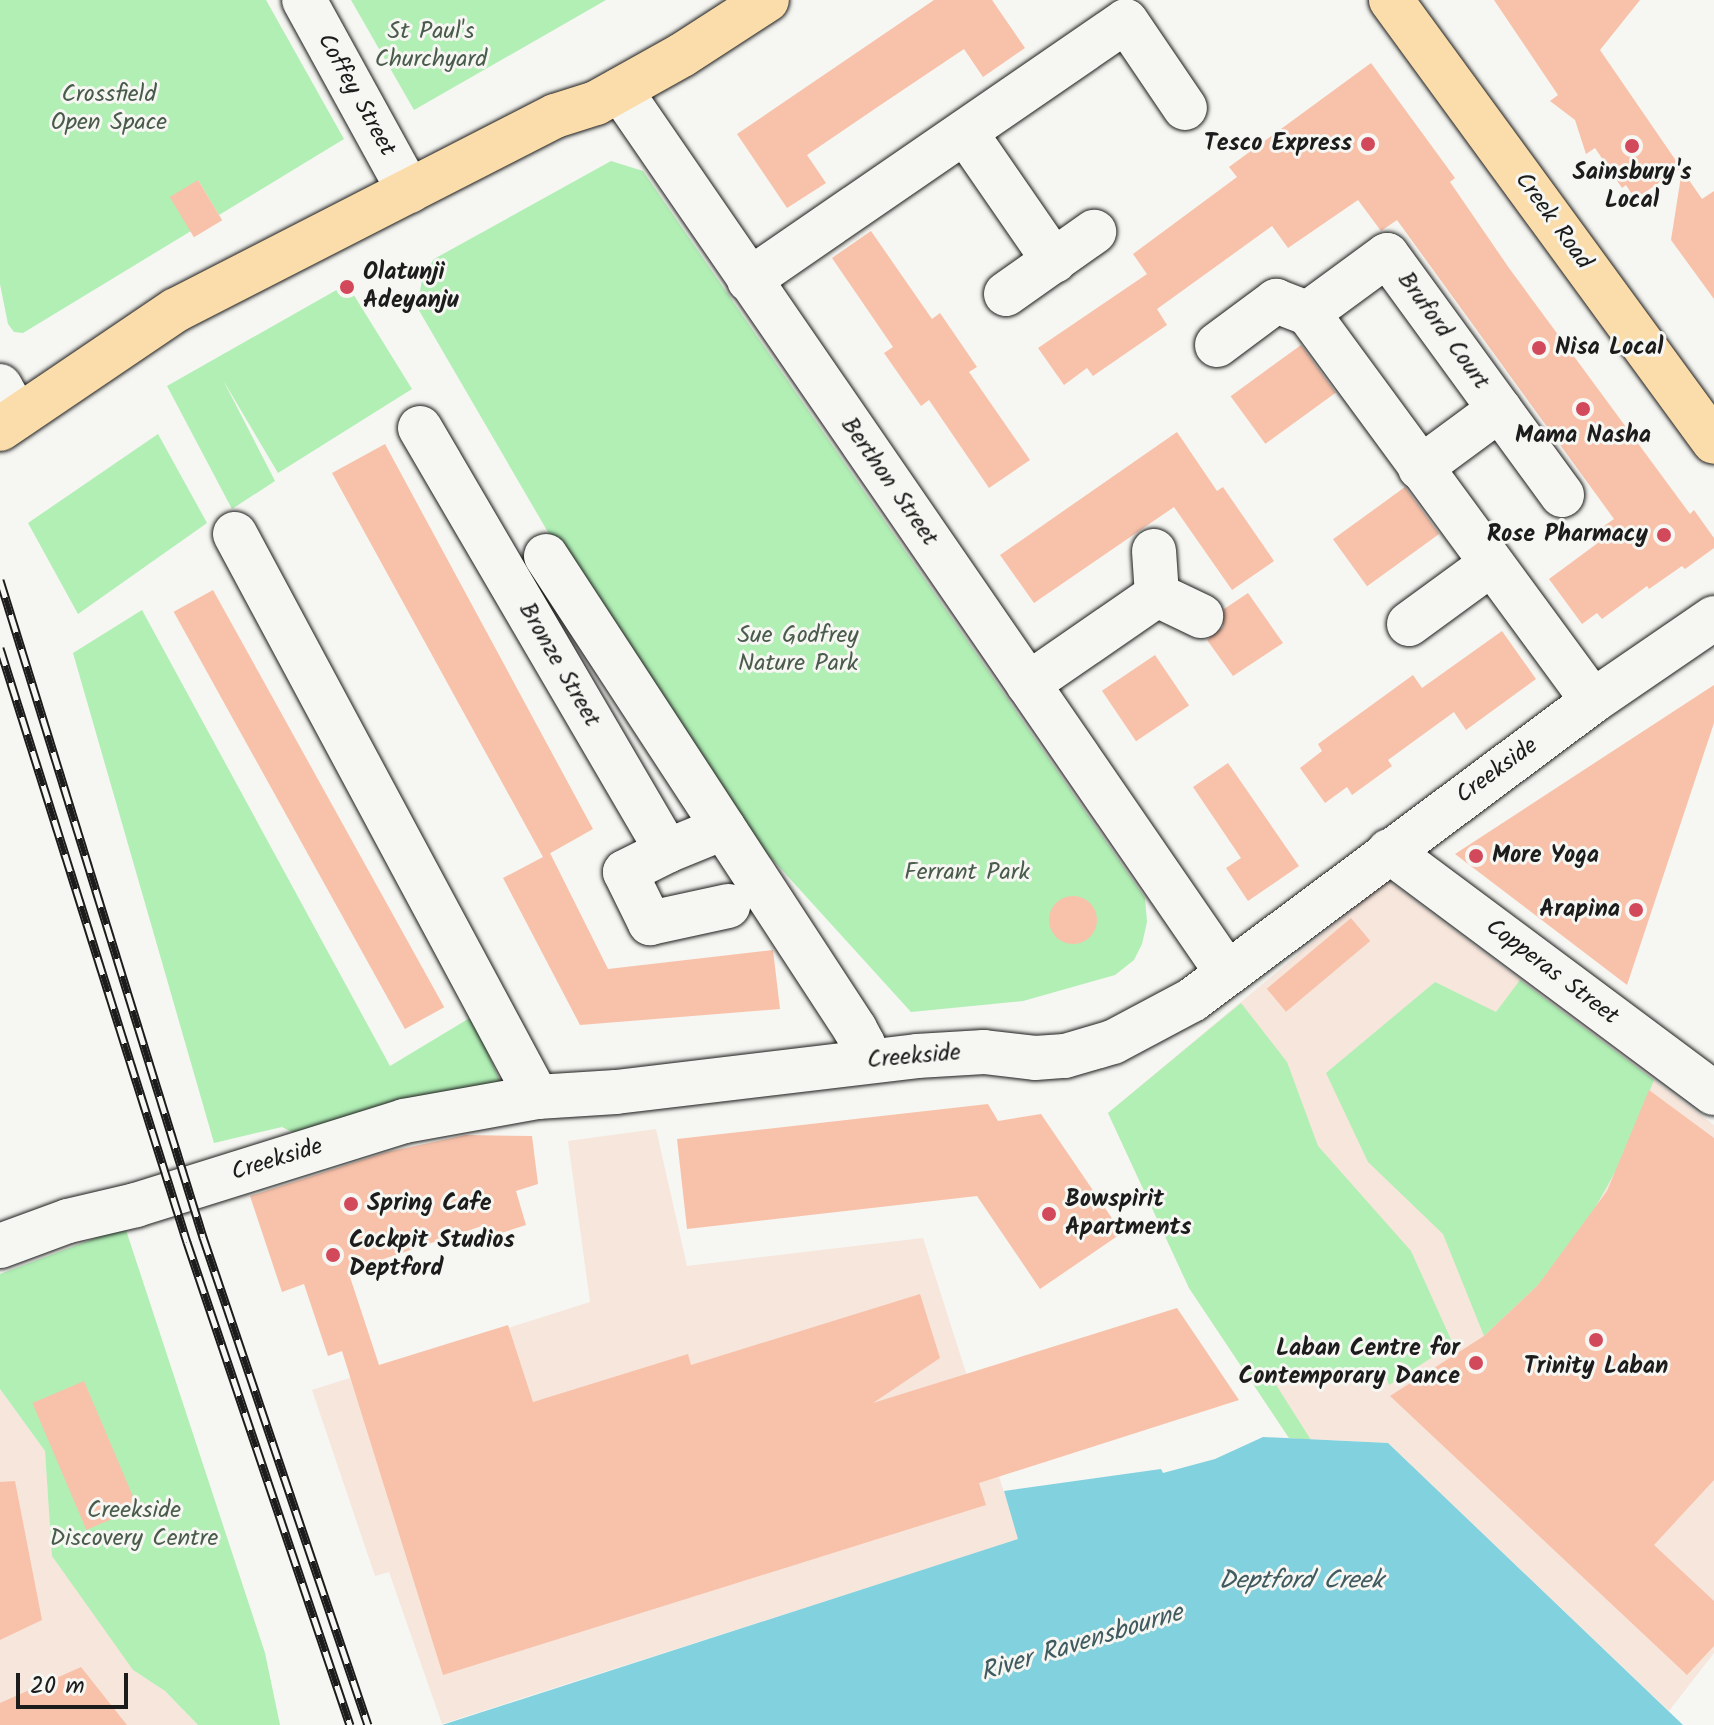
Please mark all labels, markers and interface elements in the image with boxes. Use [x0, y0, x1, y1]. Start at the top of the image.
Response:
park label: St Paul's Churchyard [375, 18, 487, 74]
street label: Coffey Street [310, 29, 402, 161]
park label: Crossfield Open Space [51, 81, 167, 137]
place label: Tesco Express [1204, 130, 1352, 158]
marker: Tesco Express [1359, 135, 1377, 153]
marker: Sainsbury's Local [1623, 137, 1641, 155]
place label: Sainsbury's Local [1572, 159, 1692, 215]
street label: Creek Road [1508, 167, 1598, 275]
place label: Olatunji Adeyanju [363, 259, 459, 315]
street label: Bruford Court [1391, 267, 1495, 395]
marker: Olatunji Adeyanju [338, 278, 356, 296]
place label: Nisa Local [1555, 334, 1663, 362]
marker: Nisa Local [1530, 339, 1548, 357]
marker: Mama Nasha [1574, 400, 1592, 418]
street label: Berthon Street [834, 412, 944, 552]
place label: Mama Nasha [1515, 422, 1651, 450]
place label: Rose Pharmacy [1487, 521, 1648, 549]
marker: Rose Pharmacy [1655, 526, 1673, 544]
street label: Bronze Street [512, 598, 606, 732]
park label: Sue Godfrey Nature Park [737, 622, 859, 678]
street label: Creekside [1451, 732, 1543, 810]
place label: More Yoga [1492, 842, 1599, 870]
marker: More Yoga [1467, 847, 1485, 865]
park label: Ferrant Park [904, 859, 1030, 887]
place label: Arapina [1539, 896, 1620, 924]
marker: Arapina [1627, 901, 1645, 919]
street label: Copperas Street [1480, 913, 1624, 1031]
street label: Creekside [866, 1039, 962, 1075]
street label: Creekside [228, 1133, 326, 1187]
place label: Bowspirit Apartments [1065, 1186, 1191, 1242]
place label: Spring Cafe [367, 1190, 491, 1218]
marker: Spring Cafe [342, 1195, 360, 1213]
marker: Bowspirit Apartments [1040, 1205, 1058, 1223]
place label: Cockpit Studios Deptford [349, 1227, 515, 1283]
marker: Cockpit Studios Deptford [324, 1246, 342, 1264]
marker: Trinity Laban [1587, 1331, 1605, 1349]
place label: Laban Centre for Contemporary Dance [1239, 1335, 1460, 1391]
place label: Trinity Laban [1524, 1353, 1668, 1381]
marker: Laban Centre for Contemporary Dance [1467, 1354, 1485, 1372]
park label: Creekside Discovery Centre [50, 1497, 218, 1553]
water label: Deptford Creek [1219, 1566, 1383, 1598]
water label: River Ravensbourne [977, 1598, 1187, 1690]
scale bar [20, 1657, 132, 1707]
text: 20 m [30, 1667, 85, 1706]

